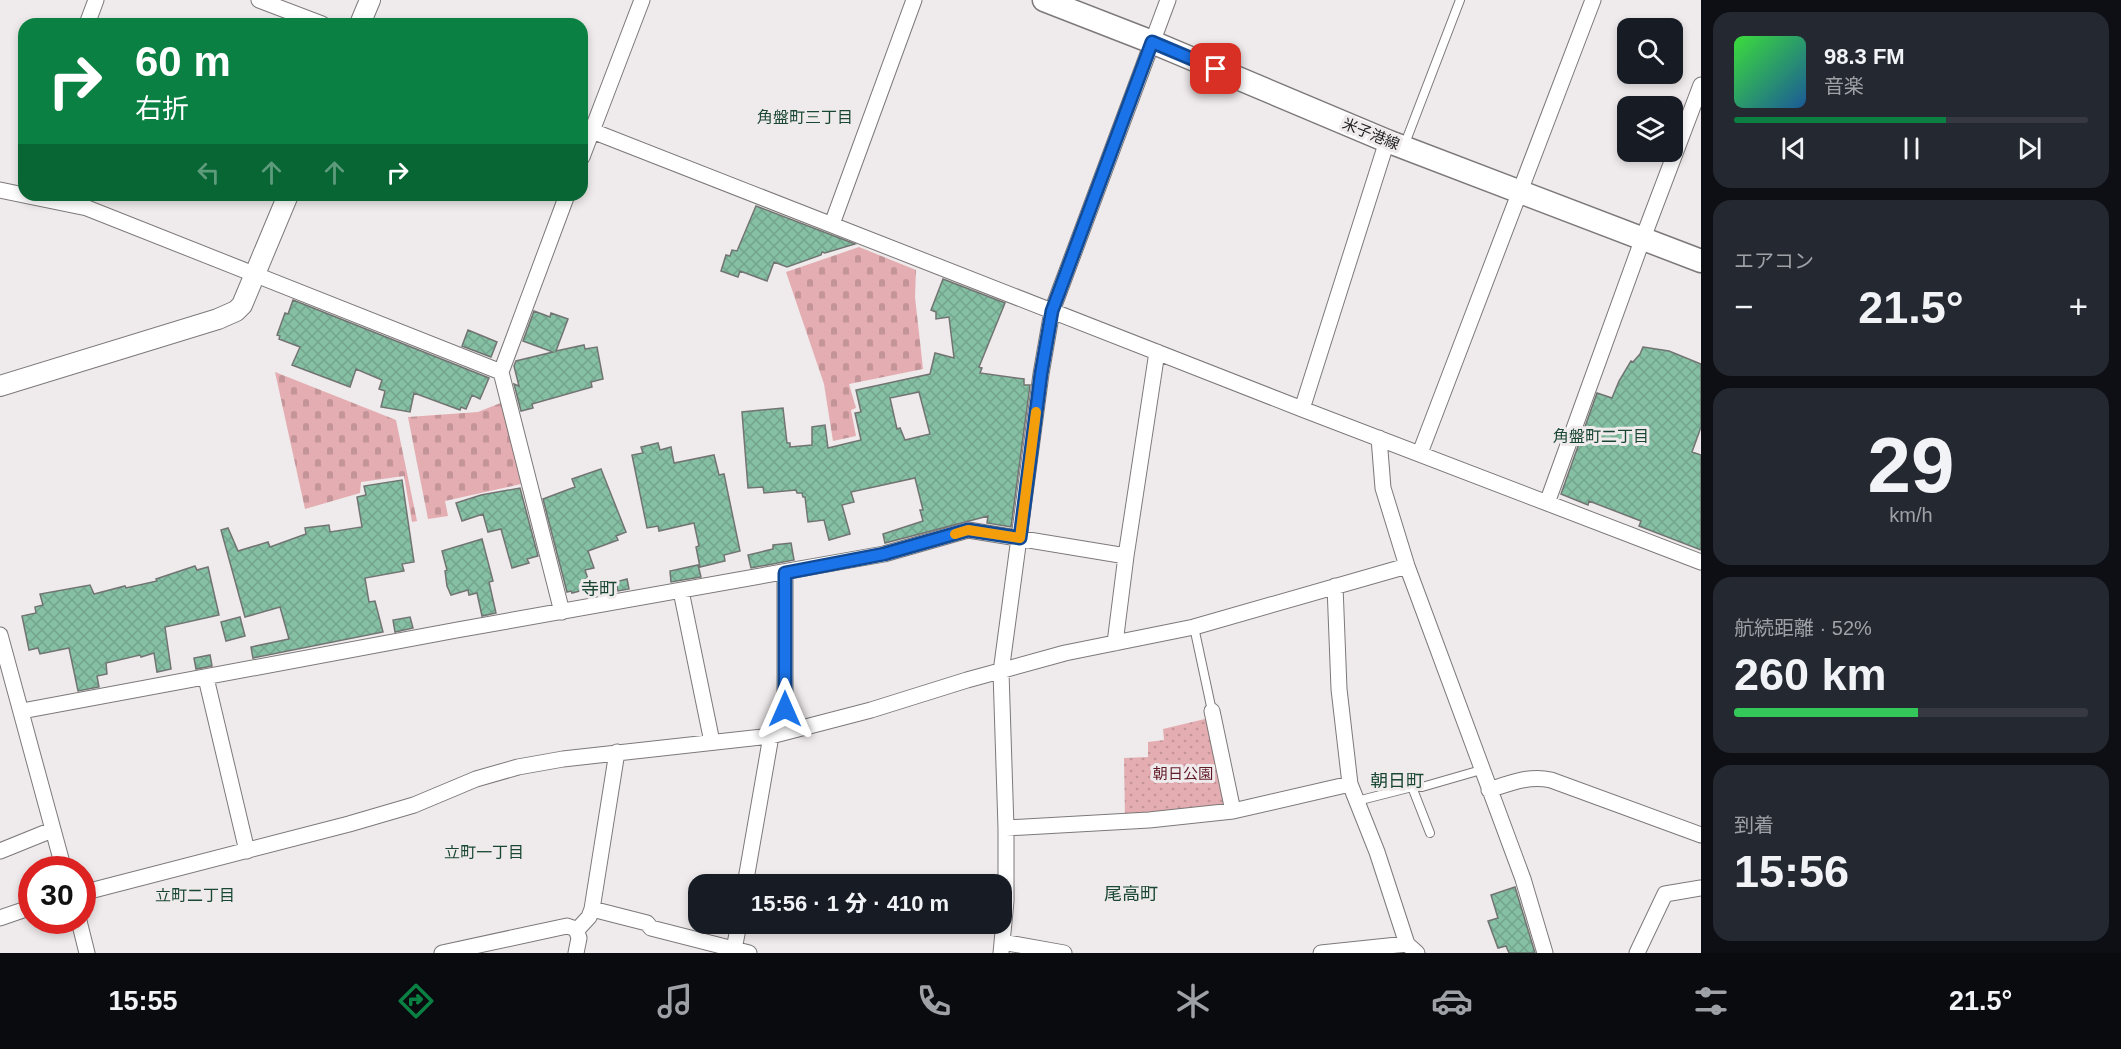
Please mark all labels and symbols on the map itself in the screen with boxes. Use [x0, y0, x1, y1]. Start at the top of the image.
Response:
pin [1190, 43, 1241, 94]
district label: 角盤町三丁目 [757, 109, 853, 126]
street label: 米子港線 [1340, 114, 1402, 153]
district label: 角盤町二丁目 [1553, 428, 1649, 445]
district label: 寺町 [581, 579, 617, 599]
position arrow [753, 677, 817, 741]
park label: 朝日公園 [1153, 765, 1213, 782]
district label: 朝日町 [1370, 771, 1424, 791]
district label: 立町一丁目 [444, 844, 524, 861]
speed limit sign: 30 [18, 856, 96, 934]
district label: 尾高町 [1104, 884, 1158, 904]
district label: 立町二丁目 [155, 887, 235, 904]

